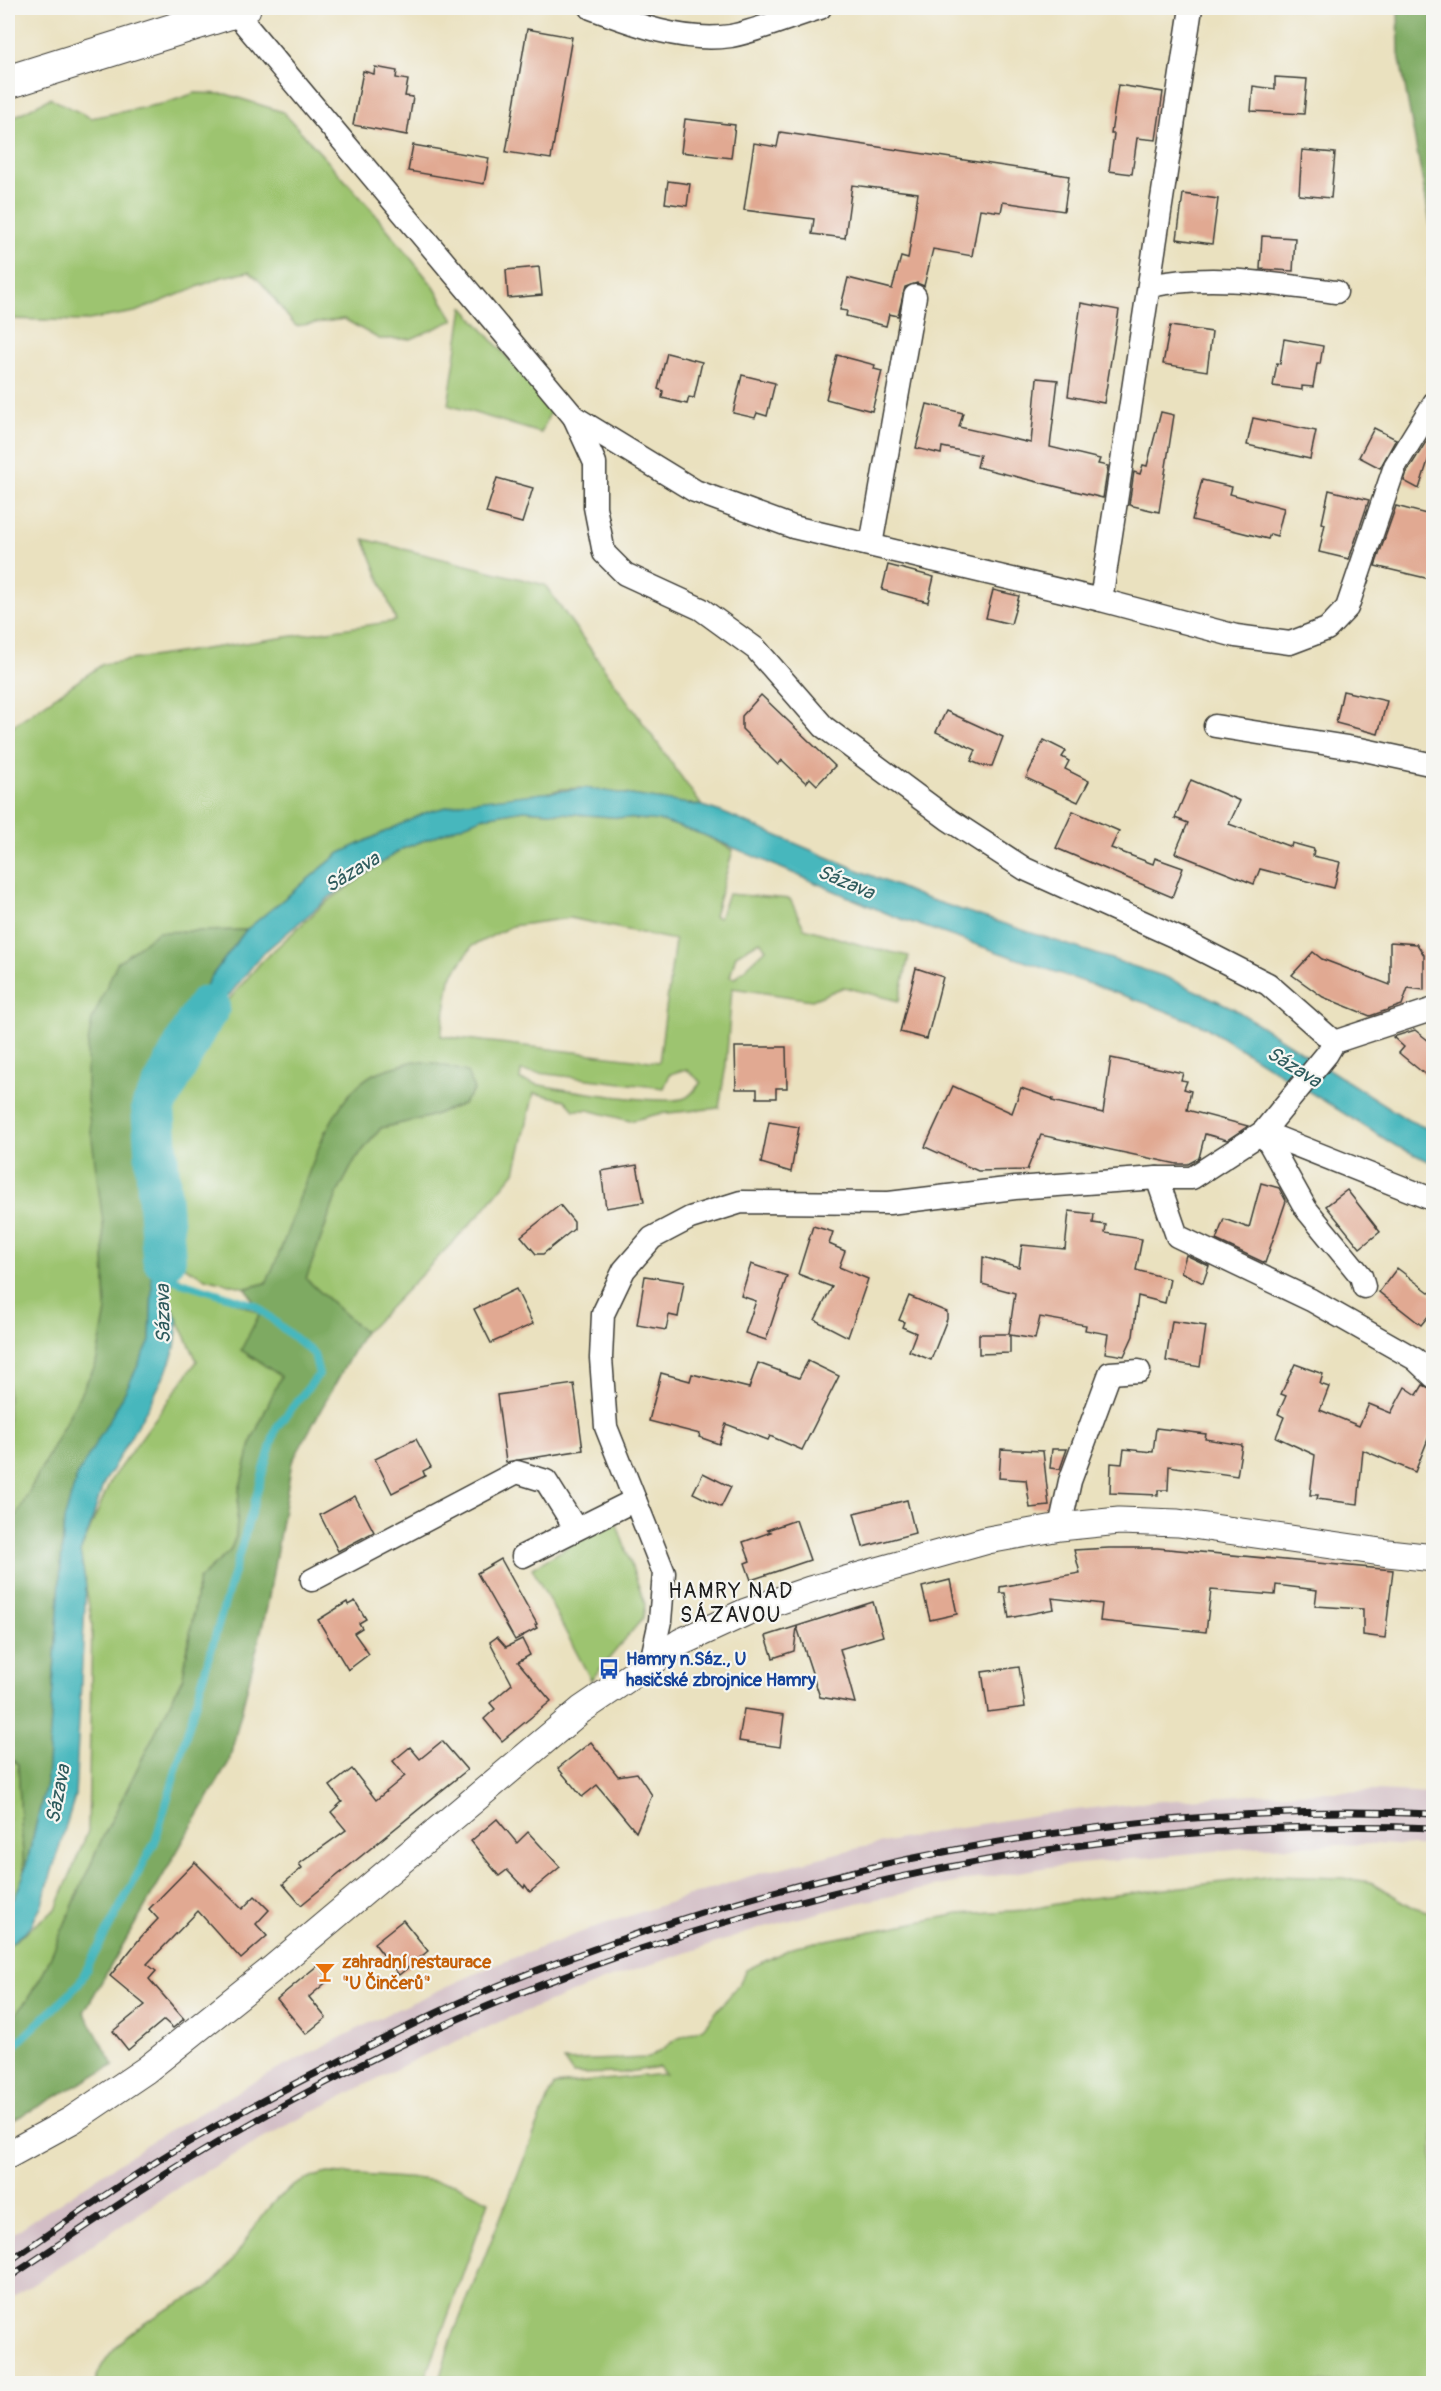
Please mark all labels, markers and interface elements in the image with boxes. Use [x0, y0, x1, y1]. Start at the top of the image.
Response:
water label: Sázava [320, 845, 385, 898]
water label: Sázava [814, 859, 880, 906]
water label: Sázava [1262, 1041, 1327, 1094]
water label: Sázava [150, 1283, 176, 1344]
district label: HAMRY NAD SÁZAVOU [668, 1578, 794, 1629]
place label: Hamry n.Sáz., U hasičské zbrojnice Hamry [626, 1648, 816, 1692]
bus stop icon: Hamry n.Sáz., U hasičské zbrojnice Hamry [597, 1657, 621, 1681]
water label: Sázava [40, 1761, 76, 1825]
place label: zahradní restaurace "U Činčerů" [342, 1951, 492, 1995]
bar icon: zahradní restaurace "U Činčerů" [313, 1960, 337, 1984]

